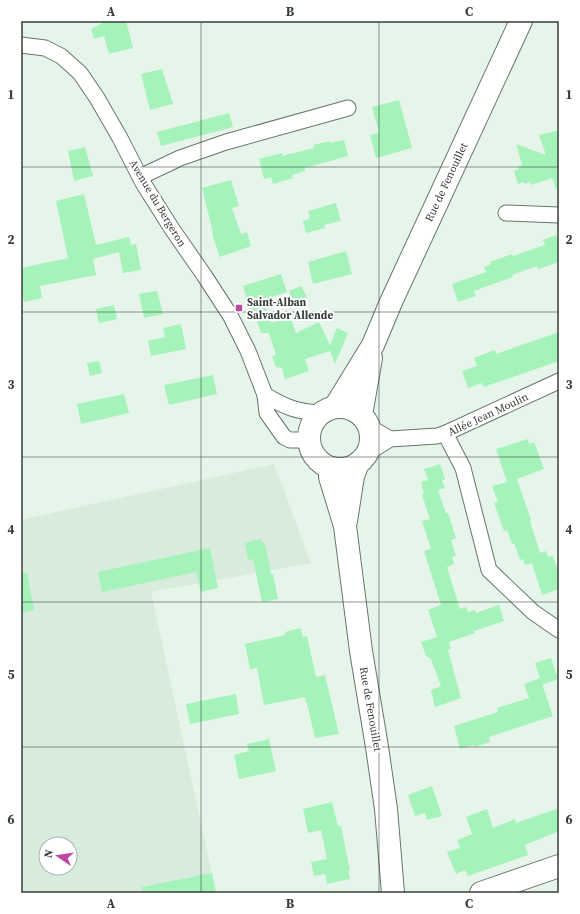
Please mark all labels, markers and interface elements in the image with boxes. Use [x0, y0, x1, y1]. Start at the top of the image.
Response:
text: A [107, 3, 116, 20]
text: B [286, 3, 295, 20]
text: C [465, 3, 473, 20]
text: 1 [7, 86, 15, 103]
text: 1 [565, 86, 573, 103]
street label: Rue de Fenouillet [422, 140, 471, 224]
street label: Avenue du Bergeron [126, 157, 190, 250]
text: 2 [7, 231, 15, 248]
text: 2 [565, 231, 573, 248]
place label: Saint-Alban Salvador Allende [247, 295, 333, 323]
marker: Saint-Alban Salvador Allende [234, 303, 244, 313]
text: 3 [7, 376, 15, 393]
text: 3 [565, 376, 573, 393]
street label: Allée Jean Moulin [446, 389, 531, 440]
text: 4 [7, 521, 15, 538]
text: 4 [565, 521, 573, 538]
text: 5 [7, 666, 15, 683]
street label: Rue de Fenouillet [356, 666, 385, 753]
text: 5 [565, 666, 573, 683]
text: 6 [7, 811, 15, 828]
text: 6 [565, 811, 573, 828]
north arrow [38, 836, 78, 876]
text: N [41, 848, 57, 859]
text: A [107, 895, 116, 912]
text: B [286, 895, 295, 912]
text: C [465, 895, 473, 912]

